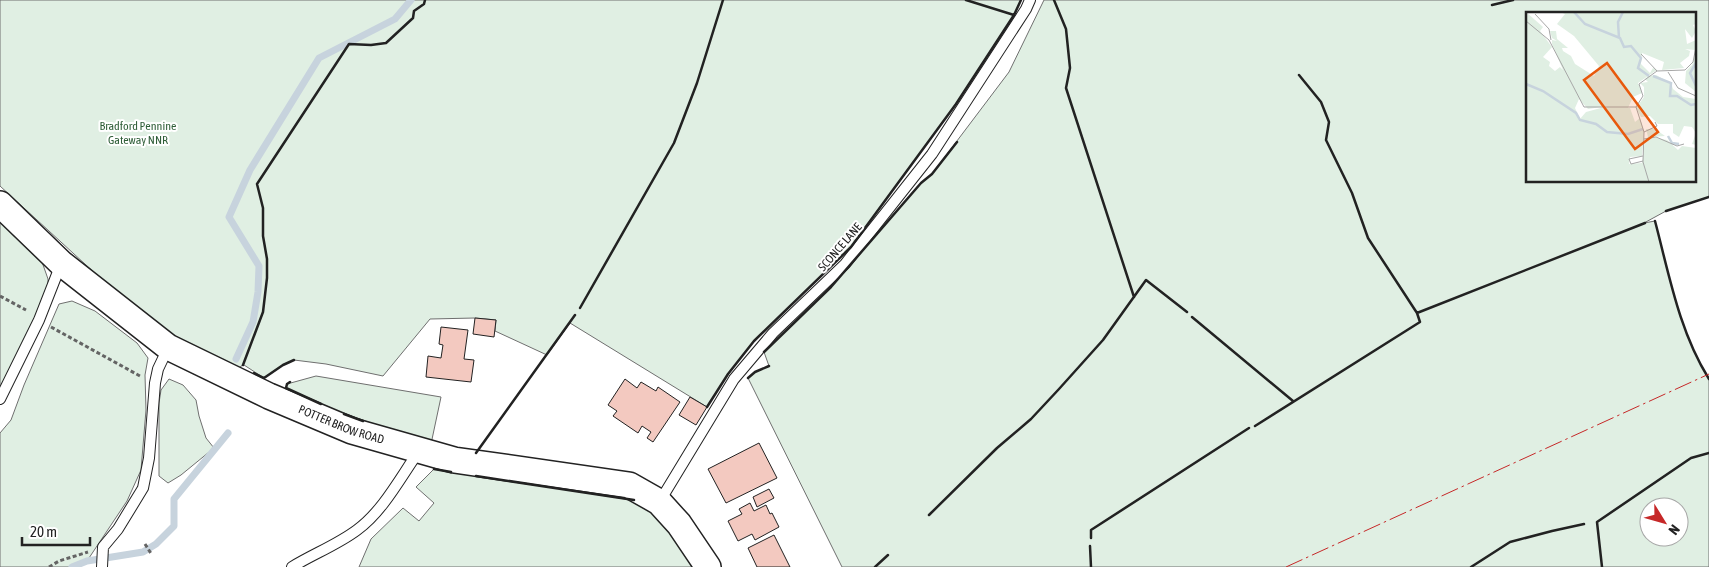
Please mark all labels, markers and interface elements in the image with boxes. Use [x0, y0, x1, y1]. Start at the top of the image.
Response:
inset map [1526, 12, 1696, 182]
park label: Bradford Pennine Gateway NNR [100, 119, 176, 147]
street label: SCONCE LANE [815, 220, 865, 274]
street label: POTTER BROW ROAD [296, 402, 386, 447]
north arrow [1639, 497, 1689, 547]
scale bar [22, 514, 90, 546]
text: N [1666, 522, 1683, 538]
text: 20 m [30, 523, 57, 540]

